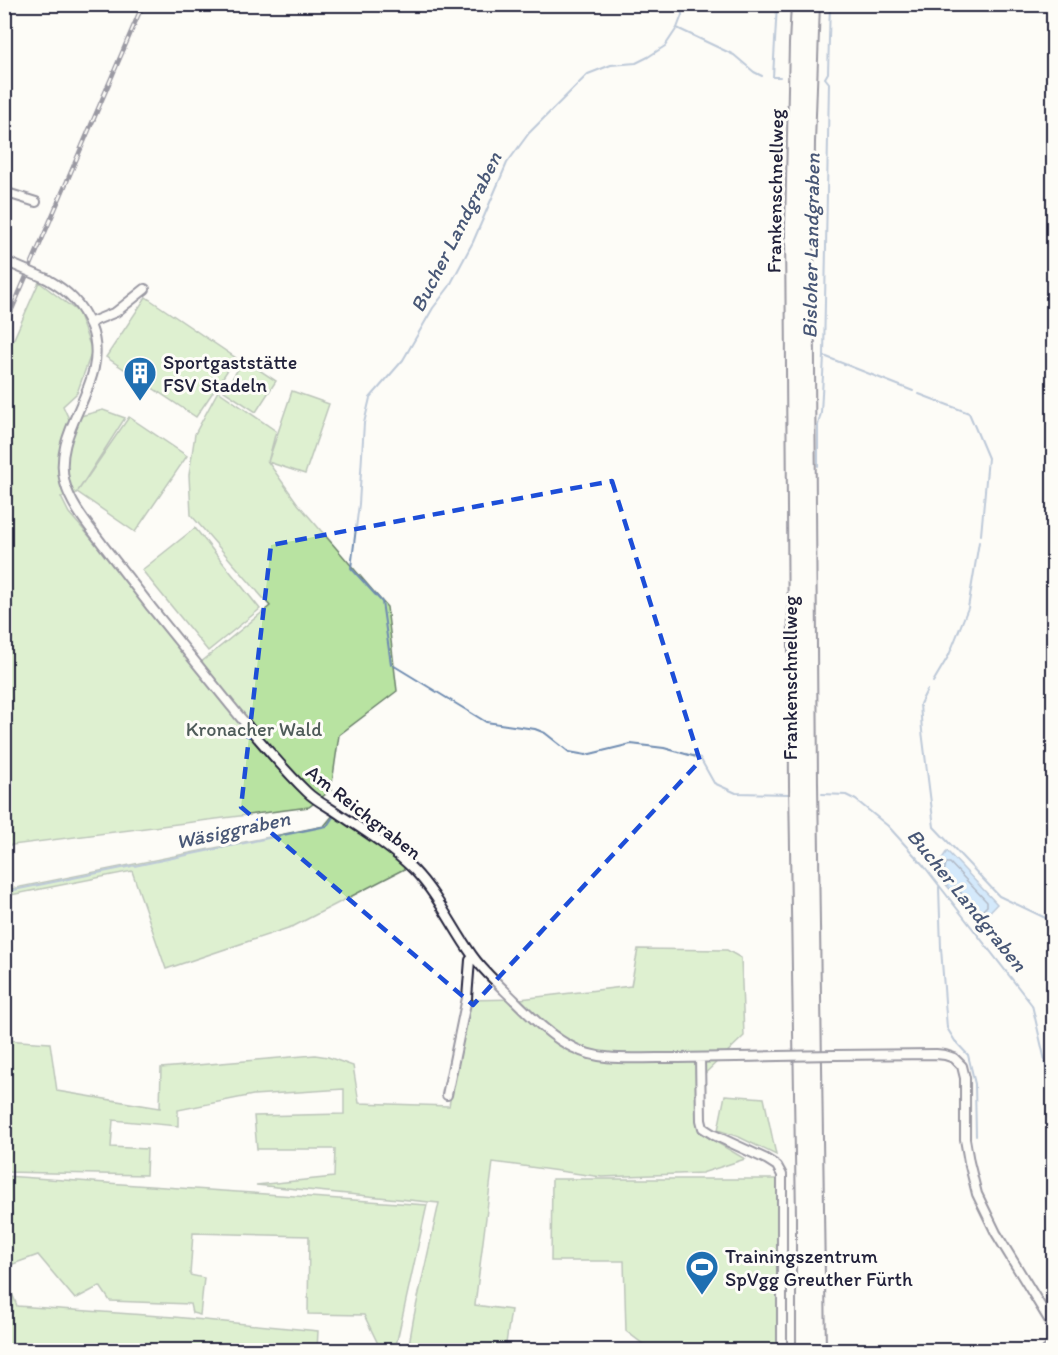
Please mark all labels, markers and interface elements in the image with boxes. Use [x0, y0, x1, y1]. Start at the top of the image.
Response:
street label: Frankenschnellweg [762, 108, 788, 273]
water label: Bucher Landgraben [404, 147, 507, 316]
water label: Bisloher Landgraben [796, 153, 825, 339]
place label: Sportgaststätte FSV Stadeln [163, 350, 297, 397]
building icon: Sportgaststätte FSV Stadeln [122, 355, 158, 402]
street label: Frankenschnellweg [778, 595, 802, 760]
park label: Kronacher Wald [186, 717, 322, 741]
street label: Am Reichgraben [301, 759, 427, 865]
water label: Wäsiggraben [174, 805, 293, 854]
water label: Bucher Landgraben [902, 823, 1033, 977]
place label: Trainingszentrum SpVgg Greuther Fürth [725, 1244, 913, 1291]
sports icon: Trainingszentrum SpVgg Greuther Fürth [684, 1249, 720, 1296]

